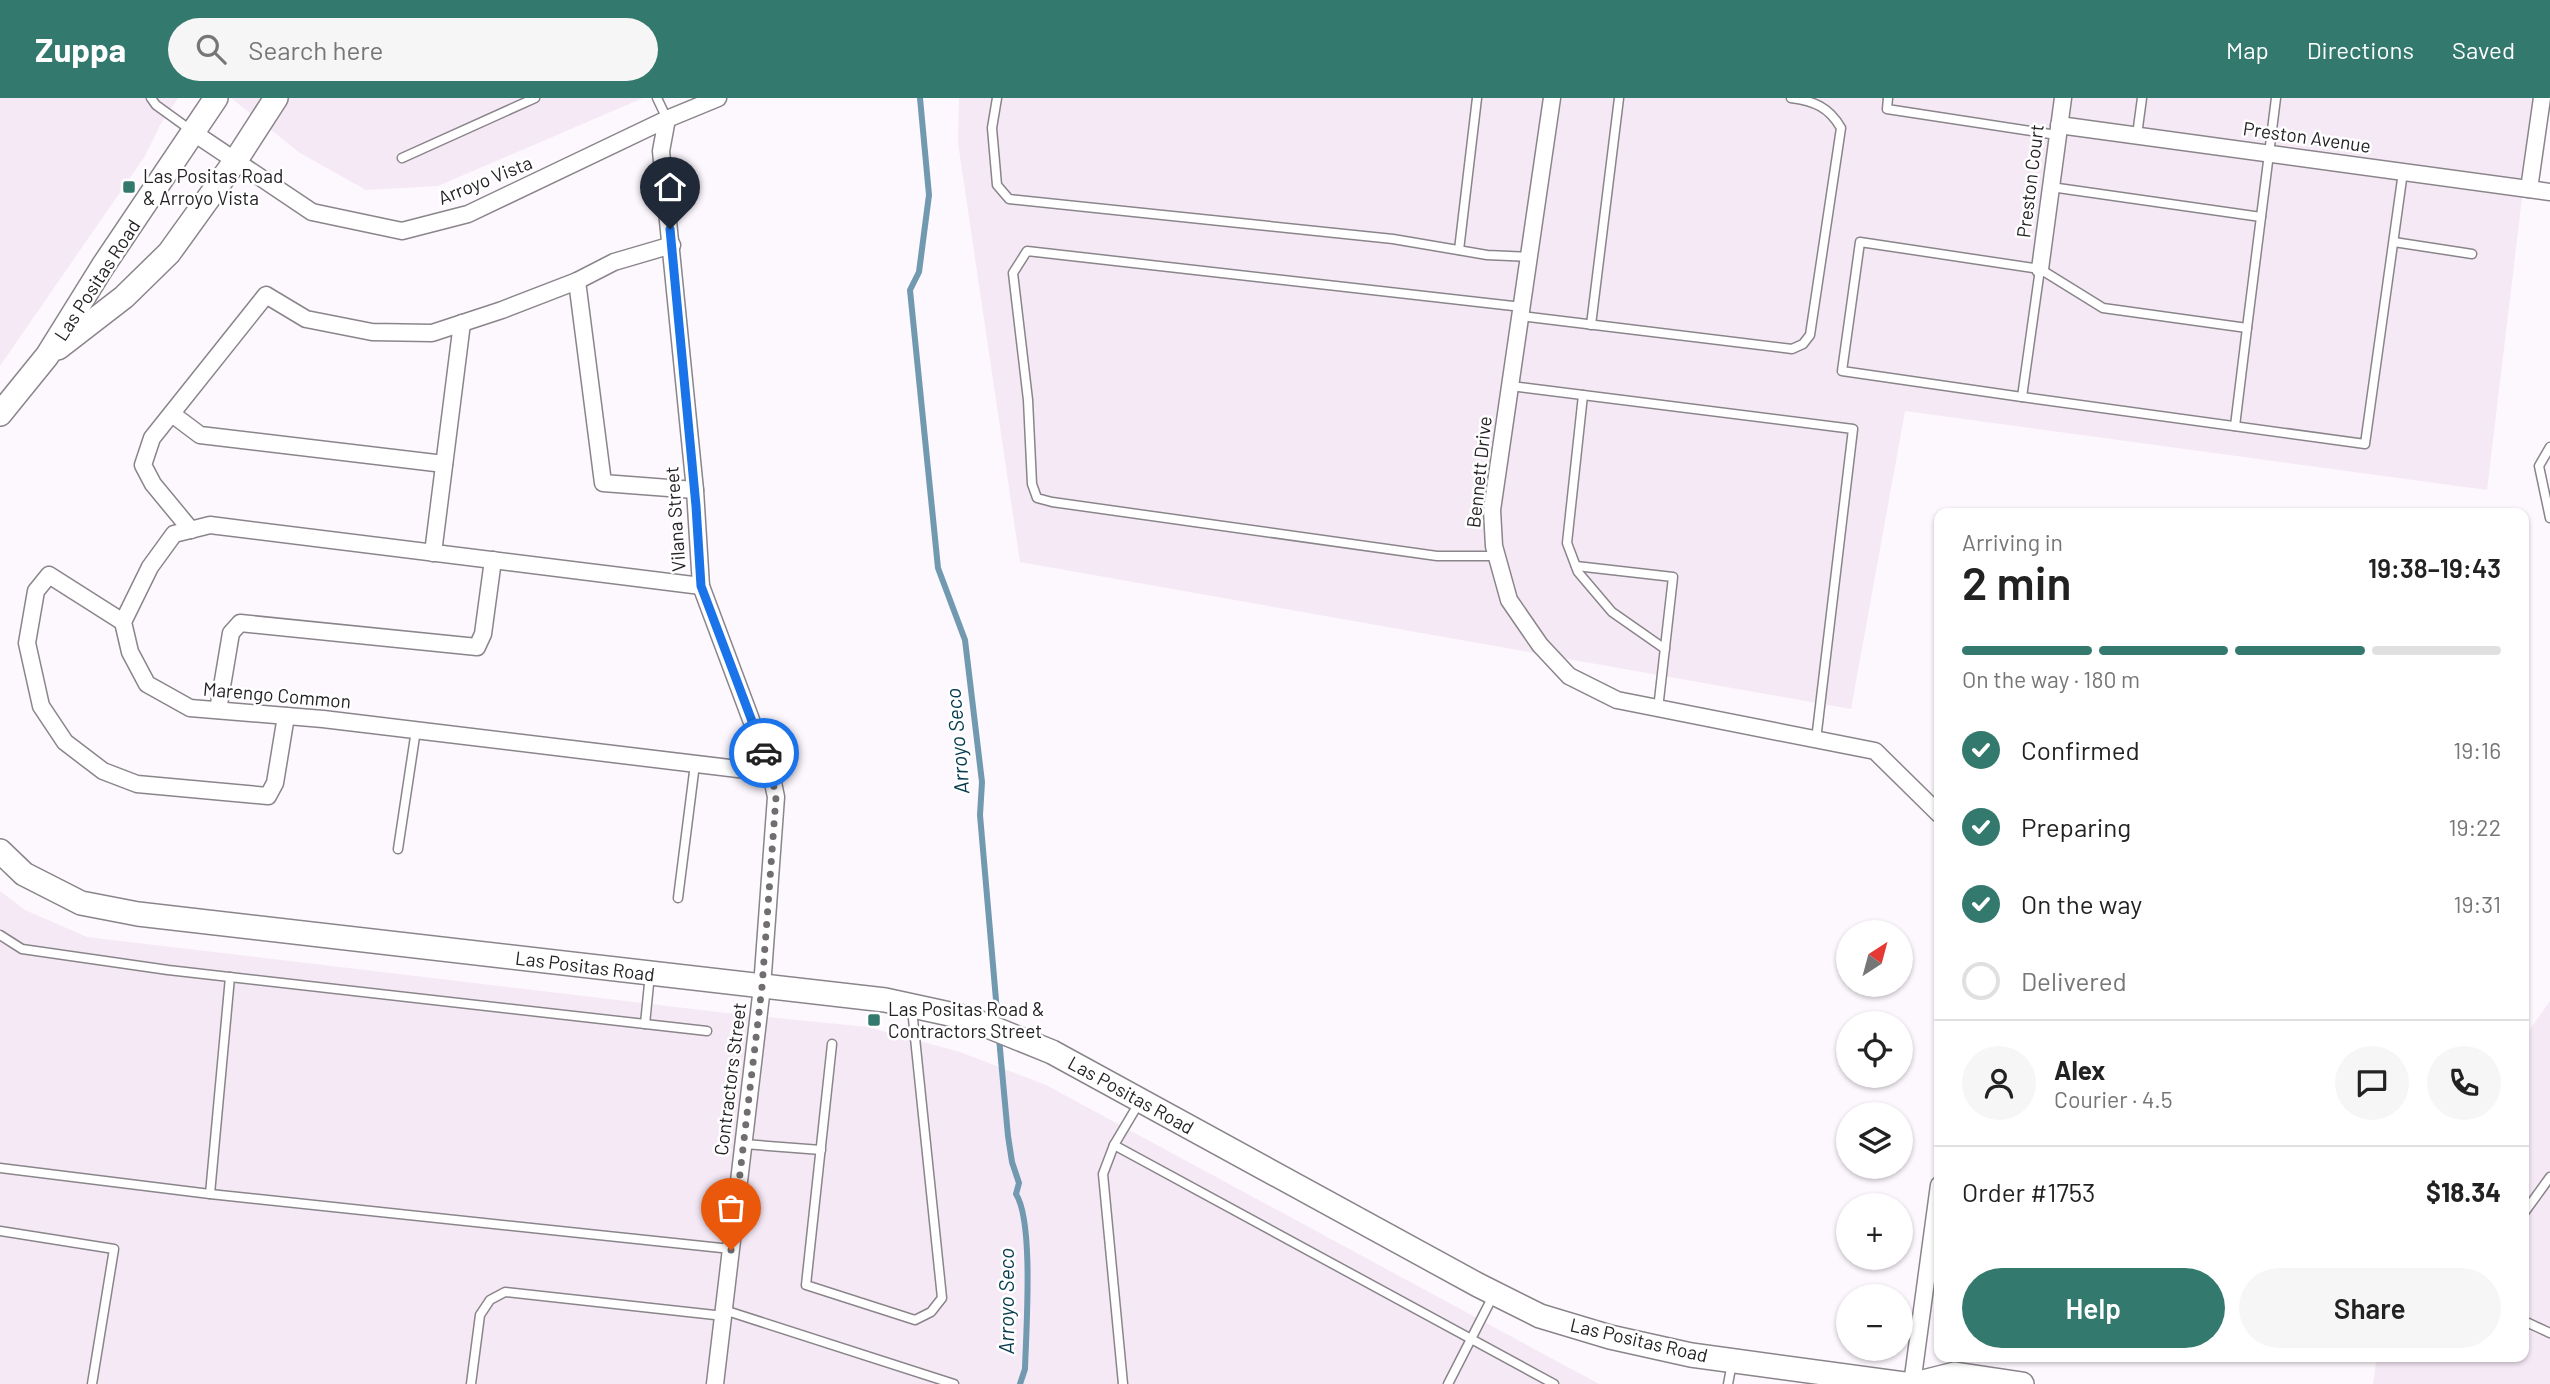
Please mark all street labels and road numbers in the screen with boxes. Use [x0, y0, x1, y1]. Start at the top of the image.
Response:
street label: Preston Avenue [2242, 116, 2372, 157]
street label: Preston Court [2011, 123, 2048, 239]
street label: Arroyo Vista [434, 150, 535, 209]
street label: Las Positas Road [49, 215, 144, 345]
street label: Bennett Drive [1461, 415, 1496, 529]
street label: Vilana Street [659, 465, 690, 573]
street label: Marengo Common [202, 677, 352, 712]
street label: Las Positas Road [514, 946, 656, 985]
street label: Contractors Street [709, 1001, 750, 1157]
street label: Las Positas Road [1064, 1051, 1198, 1139]
street label: Las Positas Road [1568, 1313, 1710, 1366]

